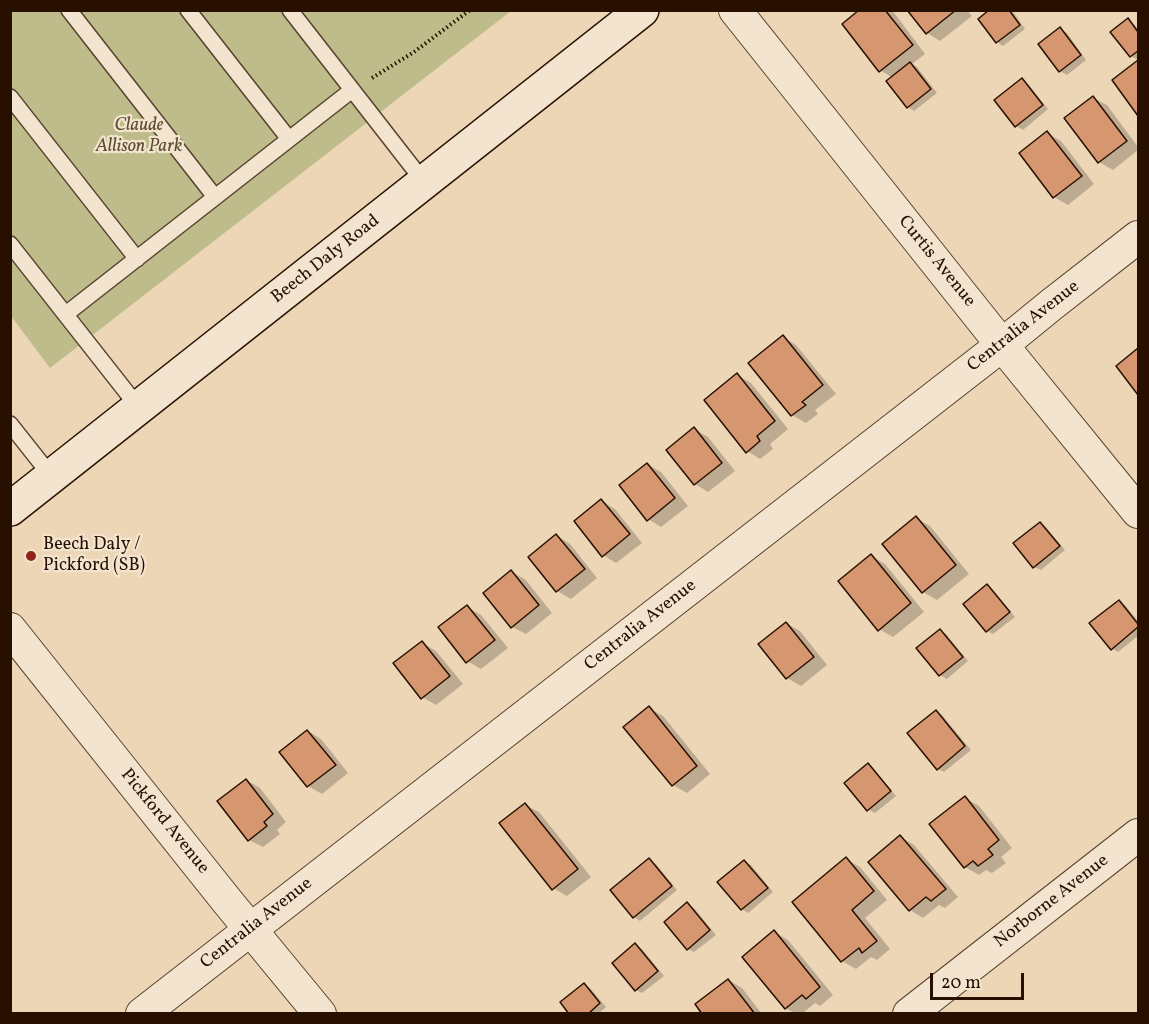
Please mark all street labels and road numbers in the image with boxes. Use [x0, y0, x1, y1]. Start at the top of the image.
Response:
street label: Beech Daly Road [267, 211, 385, 309]
street label: Curtis Avenue [893, 212, 979, 312]
street label: Centralia Avenue [964, 277, 1084, 377]
street label: Centralia Avenue [581, 576, 701, 676]
street label: Pickford Avenue [115, 765, 213, 879]
street label: Norborne Avenue [991, 851, 1113, 953]
street label: Centralia Avenue [197, 874, 317, 974]

